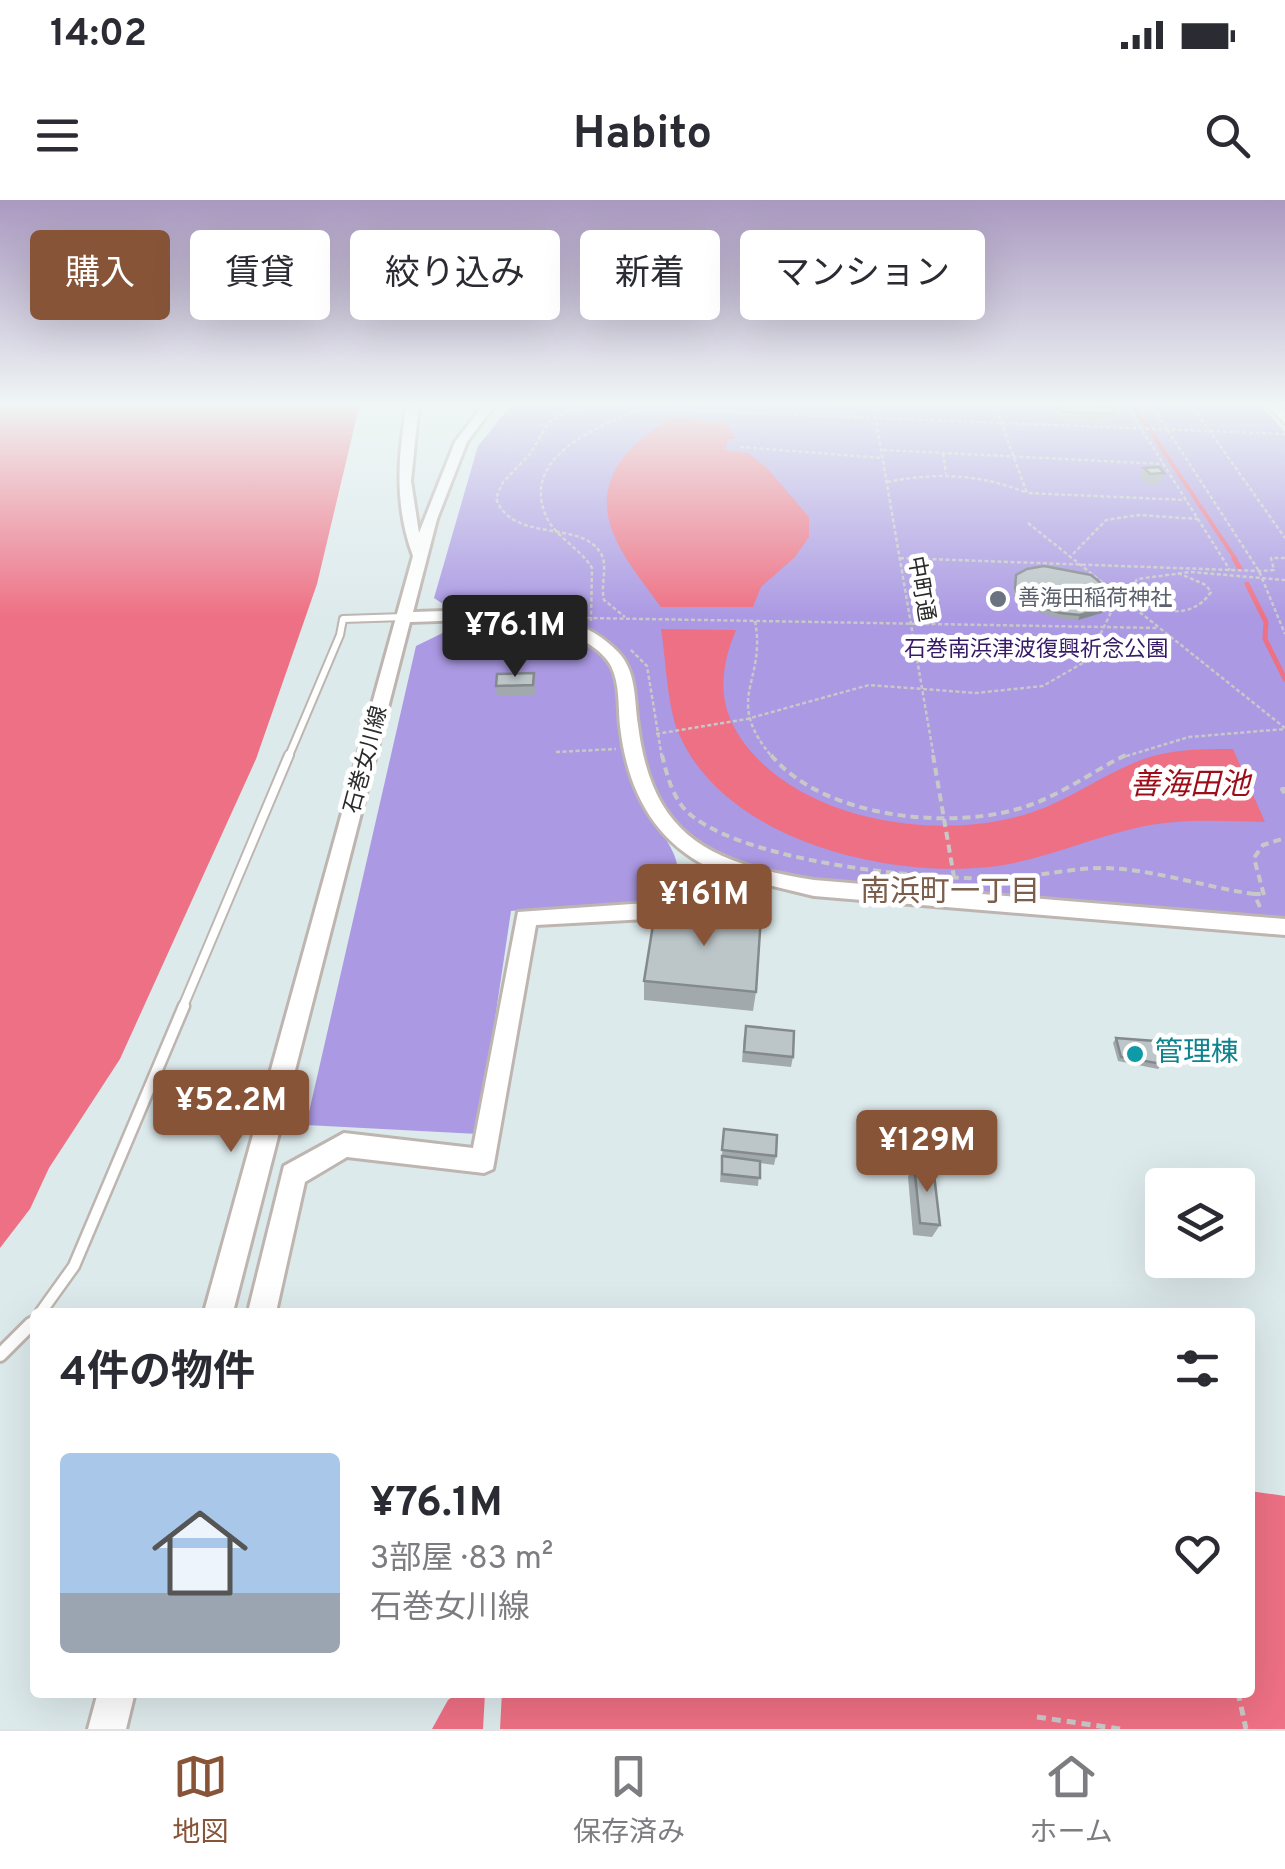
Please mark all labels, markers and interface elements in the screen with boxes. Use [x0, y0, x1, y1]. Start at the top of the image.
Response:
text: 14:02 [50, 11, 147, 60]
text: Habito [573, 107, 712, 164]
icon: menu [30, 108, 85, 163]
icon: search [1200, 108, 1255, 163]
chip: 購入 [30, 230, 170, 320]
chip: 賃貸 [190, 230, 330, 320]
chip: 絞り込み [350, 230, 560, 320]
chip: 新着 [580, 230, 720, 320]
chip: マンション [740, 230, 985, 320]
street label: 中町通 [901, 554, 939, 624]
place label: 善海田稲荷神社 [1018, 586, 1172, 613]
marker: 善海田稲荷神社 [987, 588, 1009, 610]
pin: ¥76.1M [434, 595, 596, 680]
text: ¥76.1M [464, 607, 566, 647]
park label: 石巻南浜津波復興祈念公園 [904, 637, 1168, 664]
street label: 石巻女川線 [340, 703, 394, 817]
water label: 善海田池 [1130, 768, 1253, 805]
pin: ¥161M [634, 864, 774, 949]
district label: 南浜町一丁目 [860, 875, 1040, 912]
text: ¥161M [659, 876, 749, 916]
place label: 管理棟 [1155, 1036, 1239, 1072]
marker: 管理棟 [1124, 1043, 1146, 1065]
pin: ¥52.2M [150, 1070, 312, 1155]
text: ¥52.2M [175, 1082, 287, 1122]
pin: ¥129M [857, 1110, 997, 1195]
text: ¥129M [878, 1122, 976, 1162]
map controls [1145, 1168, 1255, 1278]
button: layers [1145, 1168, 1255, 1278]
icon: filters [1170, 1341, 1225, 1396]
text: 4件の物件 [60, 1348, 255, 1401]
text: ¥76.1M [370, 1478, 503, 1531]
icon: home [140, 1493, 260, 1613]
icon: heart [1170, 1526, 1225, 1581]
text: 3部屋 · 83 m² [370, 1540, 553, 1580]
text: 石巻女川線 [370, 1589, 530, 1629]
tab: 地図 [172, 1749, 228, 1852]
tab: 保存済み [573, 1749, 685, 1852]
tab: ホーム [1030, 1749, 1113, 1852]

